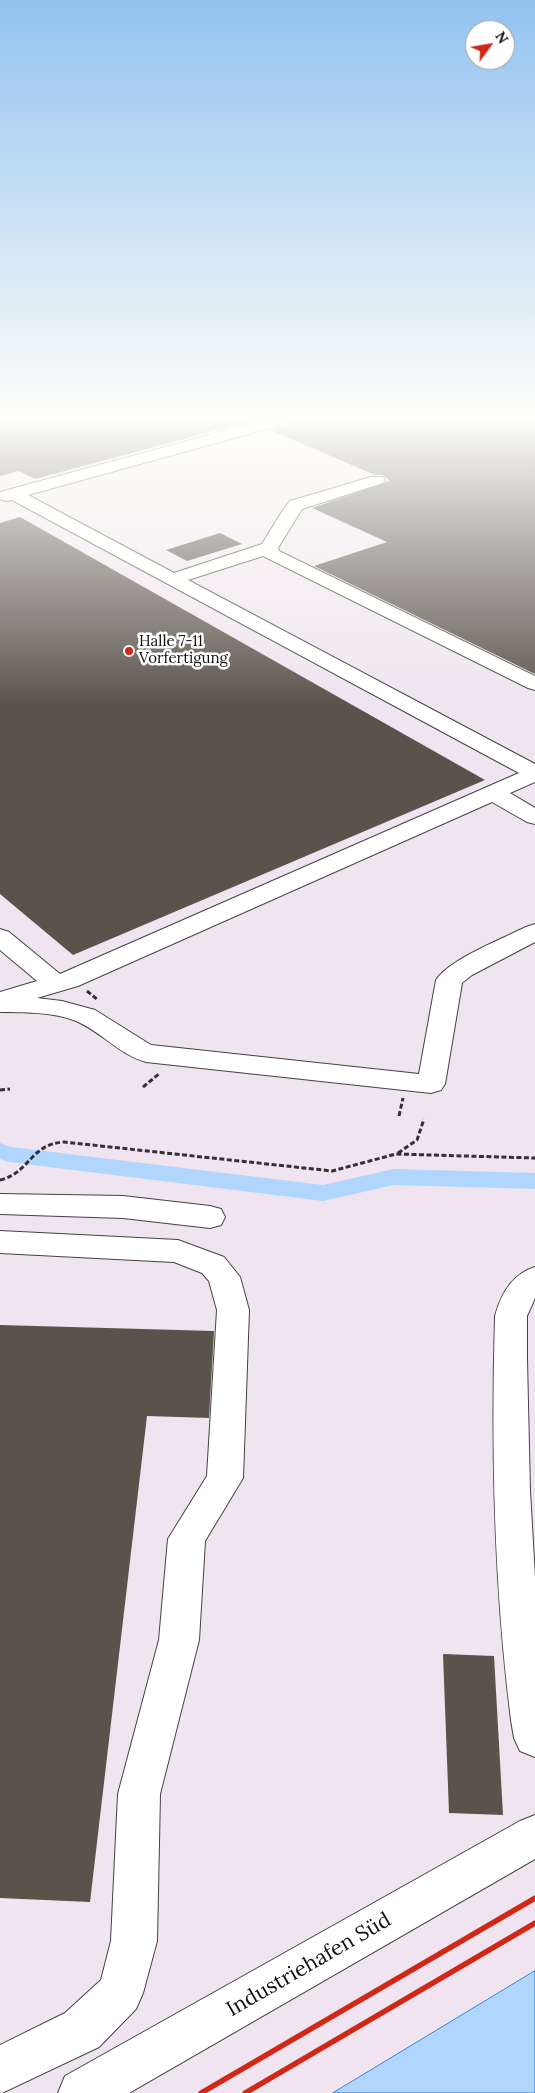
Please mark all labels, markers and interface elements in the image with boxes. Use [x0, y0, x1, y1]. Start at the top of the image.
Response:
north arrow [465, 20, 515, 70]
text: N [491, 28, 512, 47]
place label: Halle 7-11 Vorfertigung [139, 633, 228, 668]
marker: Halle 7-11 Vorfertigung [123, 645, 135, 657]
street label: Industriehafen Süd [222, 1908, 396, 2022]

